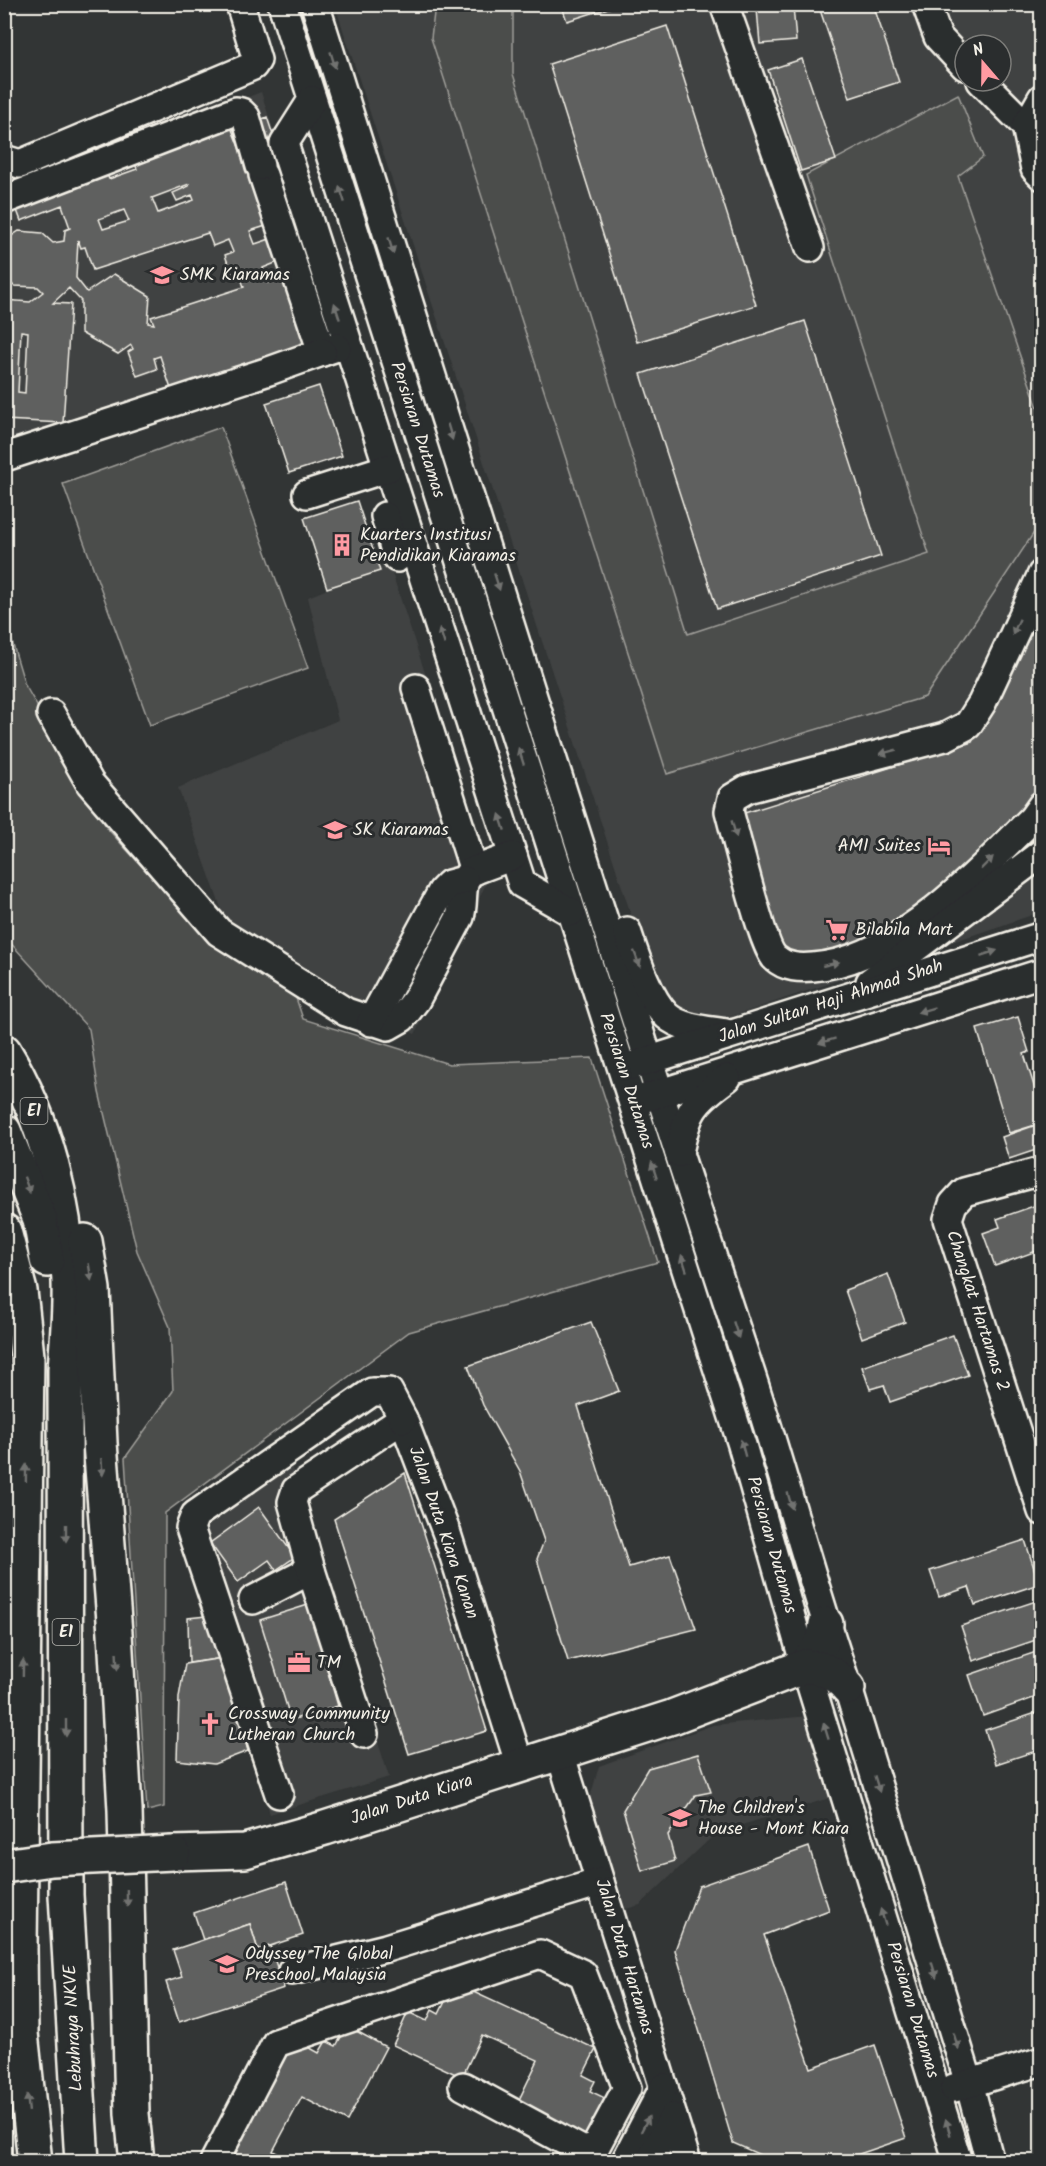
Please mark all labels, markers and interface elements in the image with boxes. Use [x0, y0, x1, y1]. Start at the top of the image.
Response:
north arrow [953, 33, 1013, 93]
text: N [969, 37, 987, 64]
one-way arrow [329, 51, 338, 69]
one-way arrow [337, 185, 346, 203]
one-way arrow [387, 237, 397, 255]
place label: SMK Kiaramas [180, 261, 290, 290]
school or university icon: SMK Kiaramas [149, 262, 175, 288]
one-way arrow [332, 302, 342, 320]
street label: Persiaran Dutamas [381, 358, 453, 502]
one-way arrow [446, 423, 455, 441]
place label: Kuarters Institusi Pendidikan Kiaramas [360, 521, 516, 571]
building icon: Kuarters Institusi Pendidikan Kiaramas [329, 532, 355, 558]
one-way arrow [493, 573, 503, 591]
one-way arrow [1012, 618, 1021, 635]
one-way arrow [437, 627, 447, 645]
one-way arrow [516, 747, 525, 765]
one-way arrow [879, 748, 897, 758]
one-way arrow [497, 813, 507, 831]
place label: SK Kiaramas [353, 816, 449, 845]
school or university icon: SK Kiaramas [322, 817, 348, 843]
one-way arrow [730, 820, 739, 838]
place label: AMI Suites [838, 832, 921, 861]
hotel icon: AMI Suites [926, 833, 952, 859]
one-way arrow [980, 856, 994, 870]
place label: Bilabila Mart [855, 916, 954, 945]
supermarket icon: Bilabila Mart [824, 917, 850, 943]
one-way arrow [980, 948, 998, 957]
one-way arrow [632, 950, 642, 968]
street label: Jalan Sultan Haji Ahmad Shah [715, 952, 947, 1052]
one-way arrow [822, 959, 841, 968]
one-way arrow [917, 1006, 935, 1015]
street label: Persiaran Dutamas [590, 1009, 662, 1153]
one-way arrow [818, 1037, 836, 1046]
road number: E1 [20, 1098, 48, 1124]
one-way arrow [649, 1161, 659, 1179]
one-way arrow [23, 1176, 32, 1194]
street label: Changkat Hartamas 2 [937, 1227, 1017, 1395]
one-way arrow [679, 1254, 688, 1272]
one-way arrow [86, 1263, 95, 1282]
one-way arrow [732, 1321, 741, 1339]
one-way arrow [738, 1439, 747, 1457]
street label: Jalan Duta Kiara Kanan [400, 1443, 486, 1623]
one-way arrow [97, 1457, 107, 1476]
one-way arrow [21, 1464, 31, 1483]
street label: Persiaran Dutamas [738, 1473, 805, 1617]
one-way arrow [786, 1492, 795, 1510]
one-way arrow [61, 1523, 71, 1542]
road number: E1 [52, 1619, 80, 1645]
place label: TM [317, 1649, 342, 1678]
office icon: TM [286, 1650, 312, 1676]
one-way arrow [112, 1652, 121, 1671]
one-way arrow [18, 1659, 28, 1678]
place label: Crossway Community Lutheran Church [228, 1700, 391, 1750]
church icon: Crossway Community Lutheran Church [197, 1711, 223, 1737]
one-way arrow [61, 1718, 71, 1737]
one-way arrow [820, 1722, 830, 1740]
street label: Jalan Duta Kiara [347, 1767, 477, 1833]
one-way arrow [873, 1775, 882, 1793]
place label: The Children's House - Mont Kiara [698, 1794, 849, 1844]
school or university icon: The Children's House - Mont Kiara [667, 1805, 693, 1831]
street label: Jalan Duta Hartamas [586, 1875, 662, 2039]
one-way arrow [122, 1888, 132, 1907]
one-way arrow [878, 1908, 887, 1926]
street label: Persiaran Dutamas [877, 1938, 947, 2082]
place label: Odyssey The Global Preschool Malaysia [245, 1940, 394, 1990]
school or university icon: Odyssey The Global Preschool Malaysia [214, 1951, 240, 1977]
one-way arrow [930, 1962, 939, 1980]
street label: Lebuhraya NKVE [56, 1963, 92, 2092]
one-way arrow [952, 2032, 961, 2050]
one-way arrow [23, 2094, 33, 2113]
one-way arrow [640, 2116, 650, 2133]
one-way arrow [943, 2118, 952, 2136]

